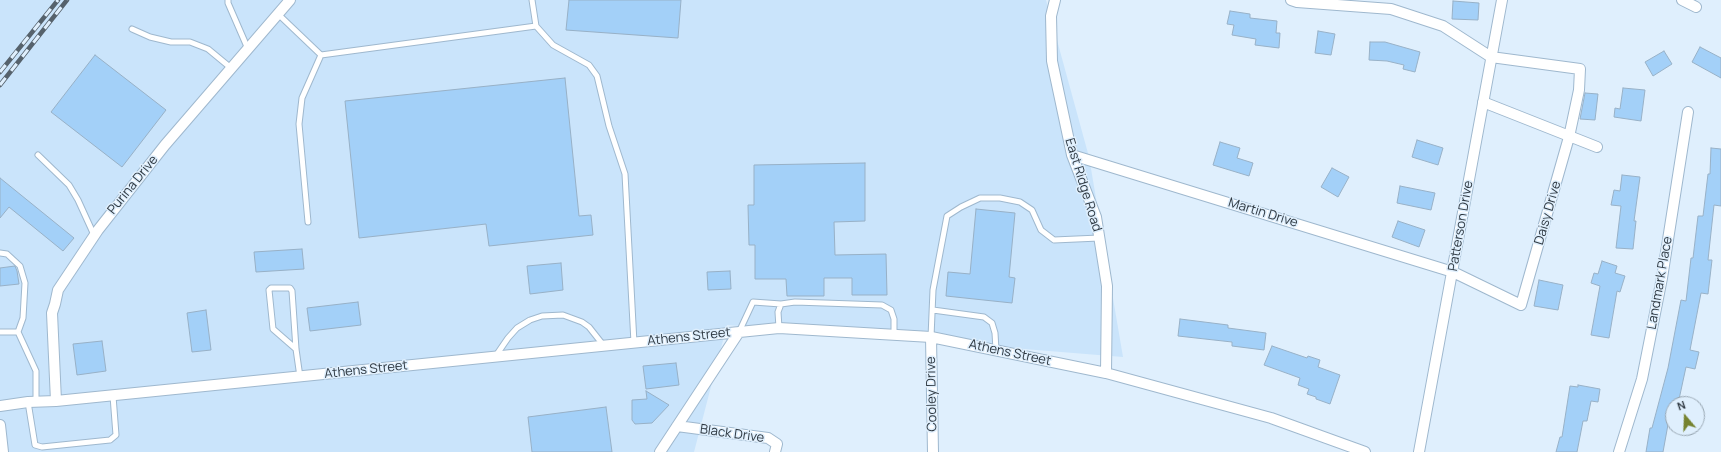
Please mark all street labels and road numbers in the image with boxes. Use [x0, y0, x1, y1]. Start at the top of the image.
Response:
street label: East Ridge Road [1061, 136, 1105, 234]
street label: Purina Drive [105, 152, 161, 218]
street label: Daisy Drive [1531, 179, 1565, 247]
street label: Patterson Drive [1445, 180, 1477, 272]
street label: Martin Drive [1226, 195, 1300, 231]
street label: Landmark Place [1644, 235, 1676, 331]
street label: Athens Street [647, 325, 731, 349]
street label: Athens Street [967, 337, 1053, 369]
street label: Cooley Drive [924, 356, 940, 432]
street label: Athens Street [324, 358, 408, 382]
street label: Black Drive [699, 422, 765, 446]

